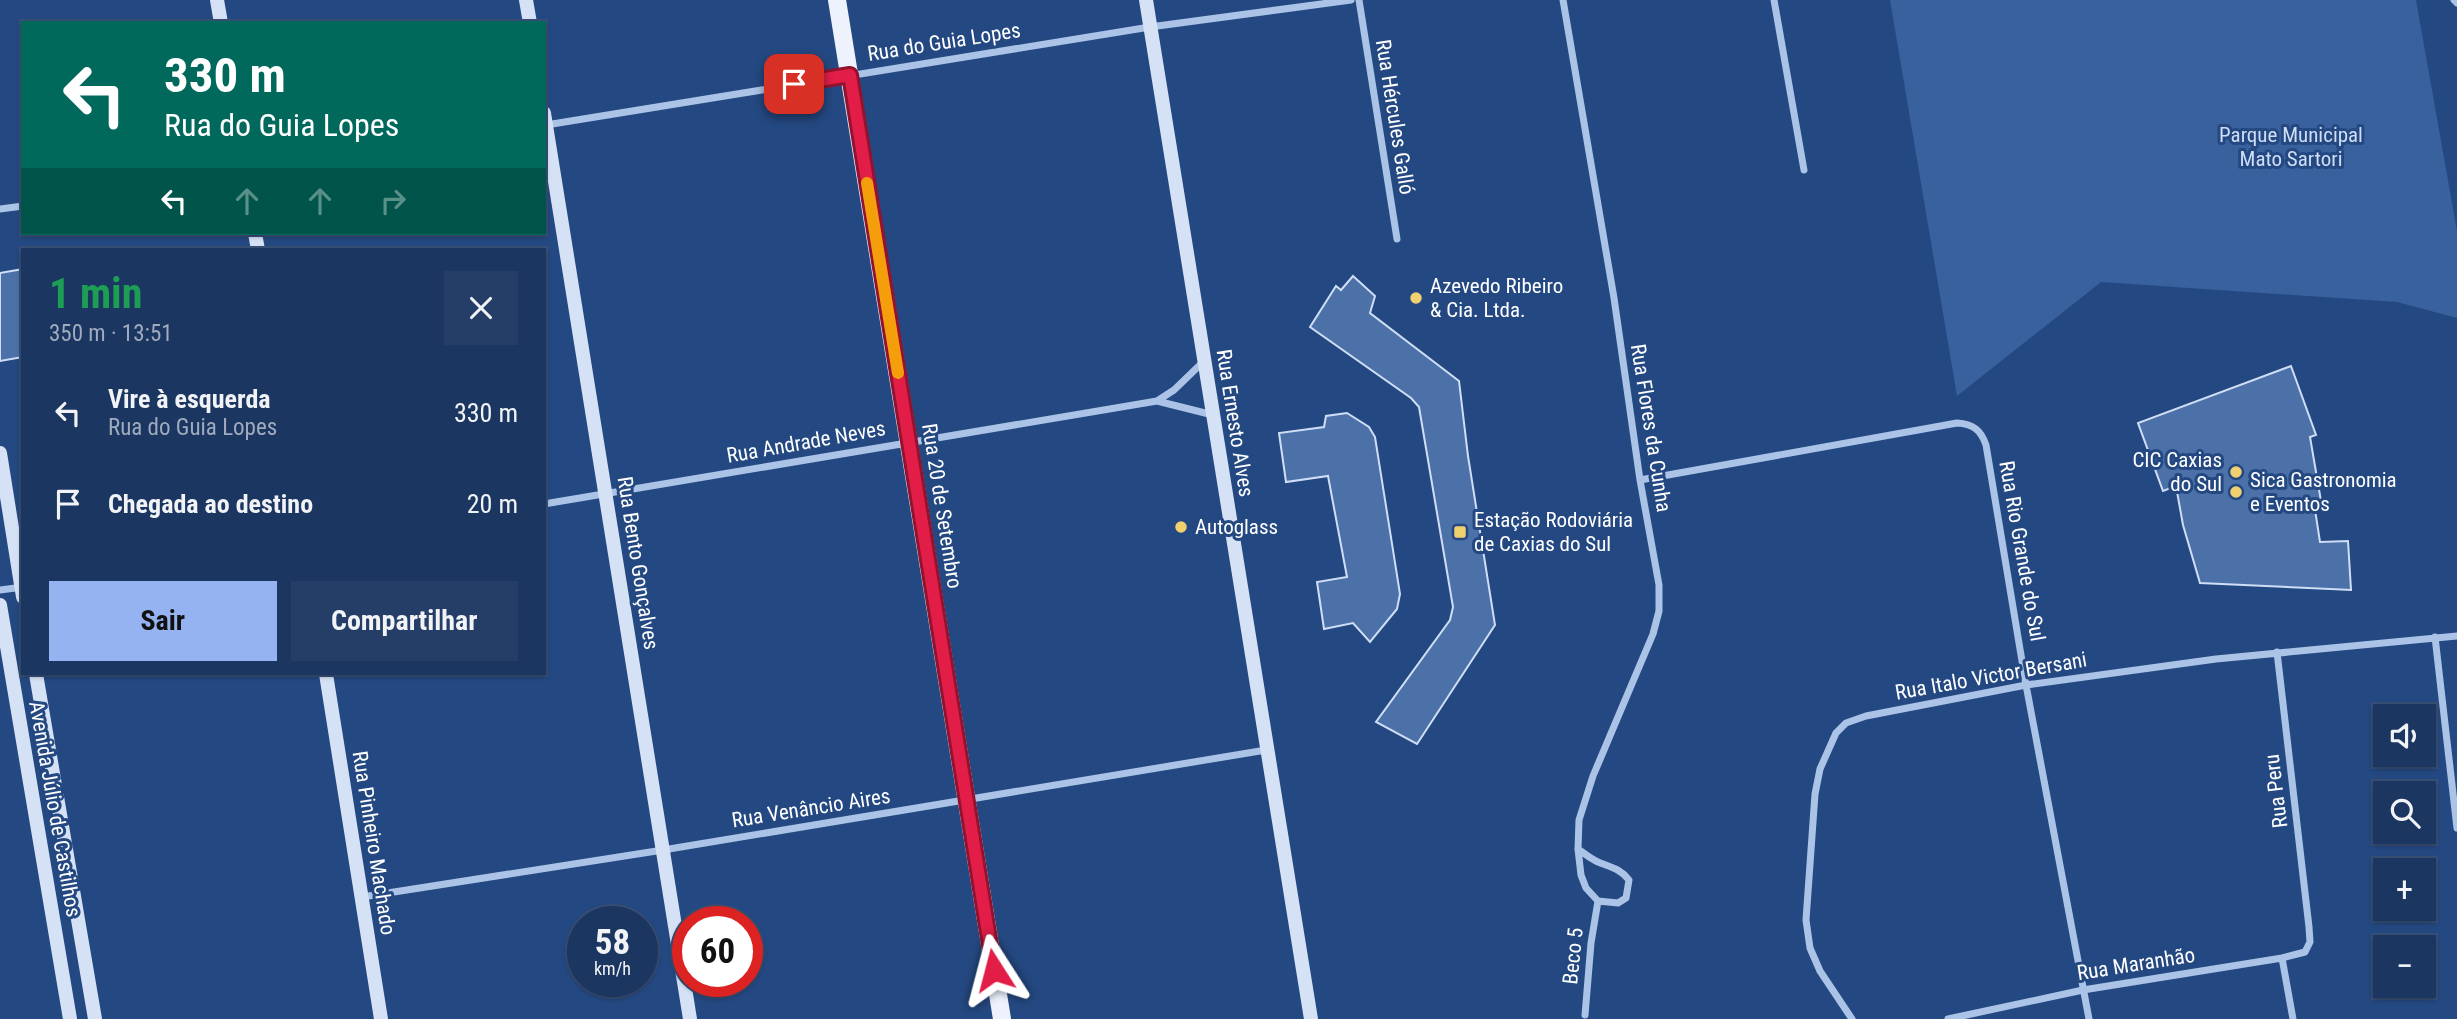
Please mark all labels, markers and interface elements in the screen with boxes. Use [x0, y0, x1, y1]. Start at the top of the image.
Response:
street label: Rua do Guia Lopes [866, 18, 1022, 66]
street label: Rua Hércules Galló [1371, 38, 1419, 196]
text: 330 m [164, 47, 286, 104]
icon: left [49, 49, 140, 140]
pin [764, 54, 824, 114]
icon: arrive [775, 65, 813, 103]
text: Rua do Guia Lopes [164, 106, 399, 144]
park label: Parque Municipal Mato Sartori [2219, 123, 2363, 171]
icon: left [155, 182, 193, 220]
icon: ahead [228, 182, 266, 220]
icon: ahead [301, 182, 339, 220]
icon: right [374, 182, 412, 220]
text: 1 min [49, 269, 142, 318]
button: close [444, 271, 518, 345]
place label: Azevedo Ribeiro & Cia. Ltda. [1430, 274, 1563, 322]
marker: Azevedo Ribeiro & Cia. Ltda. [1408, 290, 1424, 306]
text: 350 m · 13:51 [49, 320, 173, 347]
street label: Rua Flores da Cunha [1626, 342, 1676, 514]
street label: Rua Ernesto Alves [1211, 347, 1259, 499]
text: Vire à esquerda [108, 384, 271, 414]
icon: left [49, 394, 87, 432]
text: 330 m [454, 398, 518, 428]
text: Rua do Guia Lopes [108, 414, 277, 441]
street label: Rua Andrade Neves [725, 416, 887, 468]
street label: Rua 20 de Setembro [917, 422, 967, 590]
place label: CIC Caxias do Sul [2132, 448, 2222, 496]
street label: Rua Rio Grande do Sul [1994, 459, 2050, 643]
marker: CIC Caxias do Sul [2228, 464, 2244, 480]
place label: Sica Gastronomia e Eventos [2250, 468, 2397, 516]
street label: Rua Bento Gonçalves [612, 475, 664, 651]
marker: Sica Gastronomia e Eventos [2228, 484, 2244, 500]
icon: arrive [49, 485, 87, 523]
text: Chegada ao destino [108, 489, 313, 519]
text: 20 m [467, 489, 518, 519]
place label: Estação Rodoviária de Caxias do Sul [1474, 508, 1633, 556]
place label: Autoglass [1195, 515, 1278, 539]
marker: Autoglass [1173, 519, 1189, 535]
marker: Estação Rodoviária de Caxias do Sul [1452, 524, 1468, 540]
button: Sair [49, 581, 277, 661]
button: Compartilhar [291, 581, 518, 661]
street label: Rua Italo Victor Bersani [1893, 647, 2089, 705]
street label: Avenida Júlio de Castilhos [24, 699, 86, 919]
map controls [2373, 704, 2436, 998]
button: sound [2373, 704, 2436, 767]
street label: Rua Pinheiro Machado [348, 749, 400, 937]
street label: Rua Peru [2260, 753, 2292, 829]
button: search [2373, 781, 2436, 844]
street label: Rua Venâncio Aires [730, 784, 892, 832]
button: + [2373, 858, 2436, 921]
speed limit sign: 60 [672, 906, 763, 997]
text: 58 [595, 922, 630, 963]
street label: Beco 5 [1558, 927, 1588, 985]
position arrow [957, 933, 1031, 1007]
button: − [2373, 935, 2436, 998]
street label: Rua Maranhão [2075, 943, 2197, 985]
text: km/h [594, 958, 631, 979]

